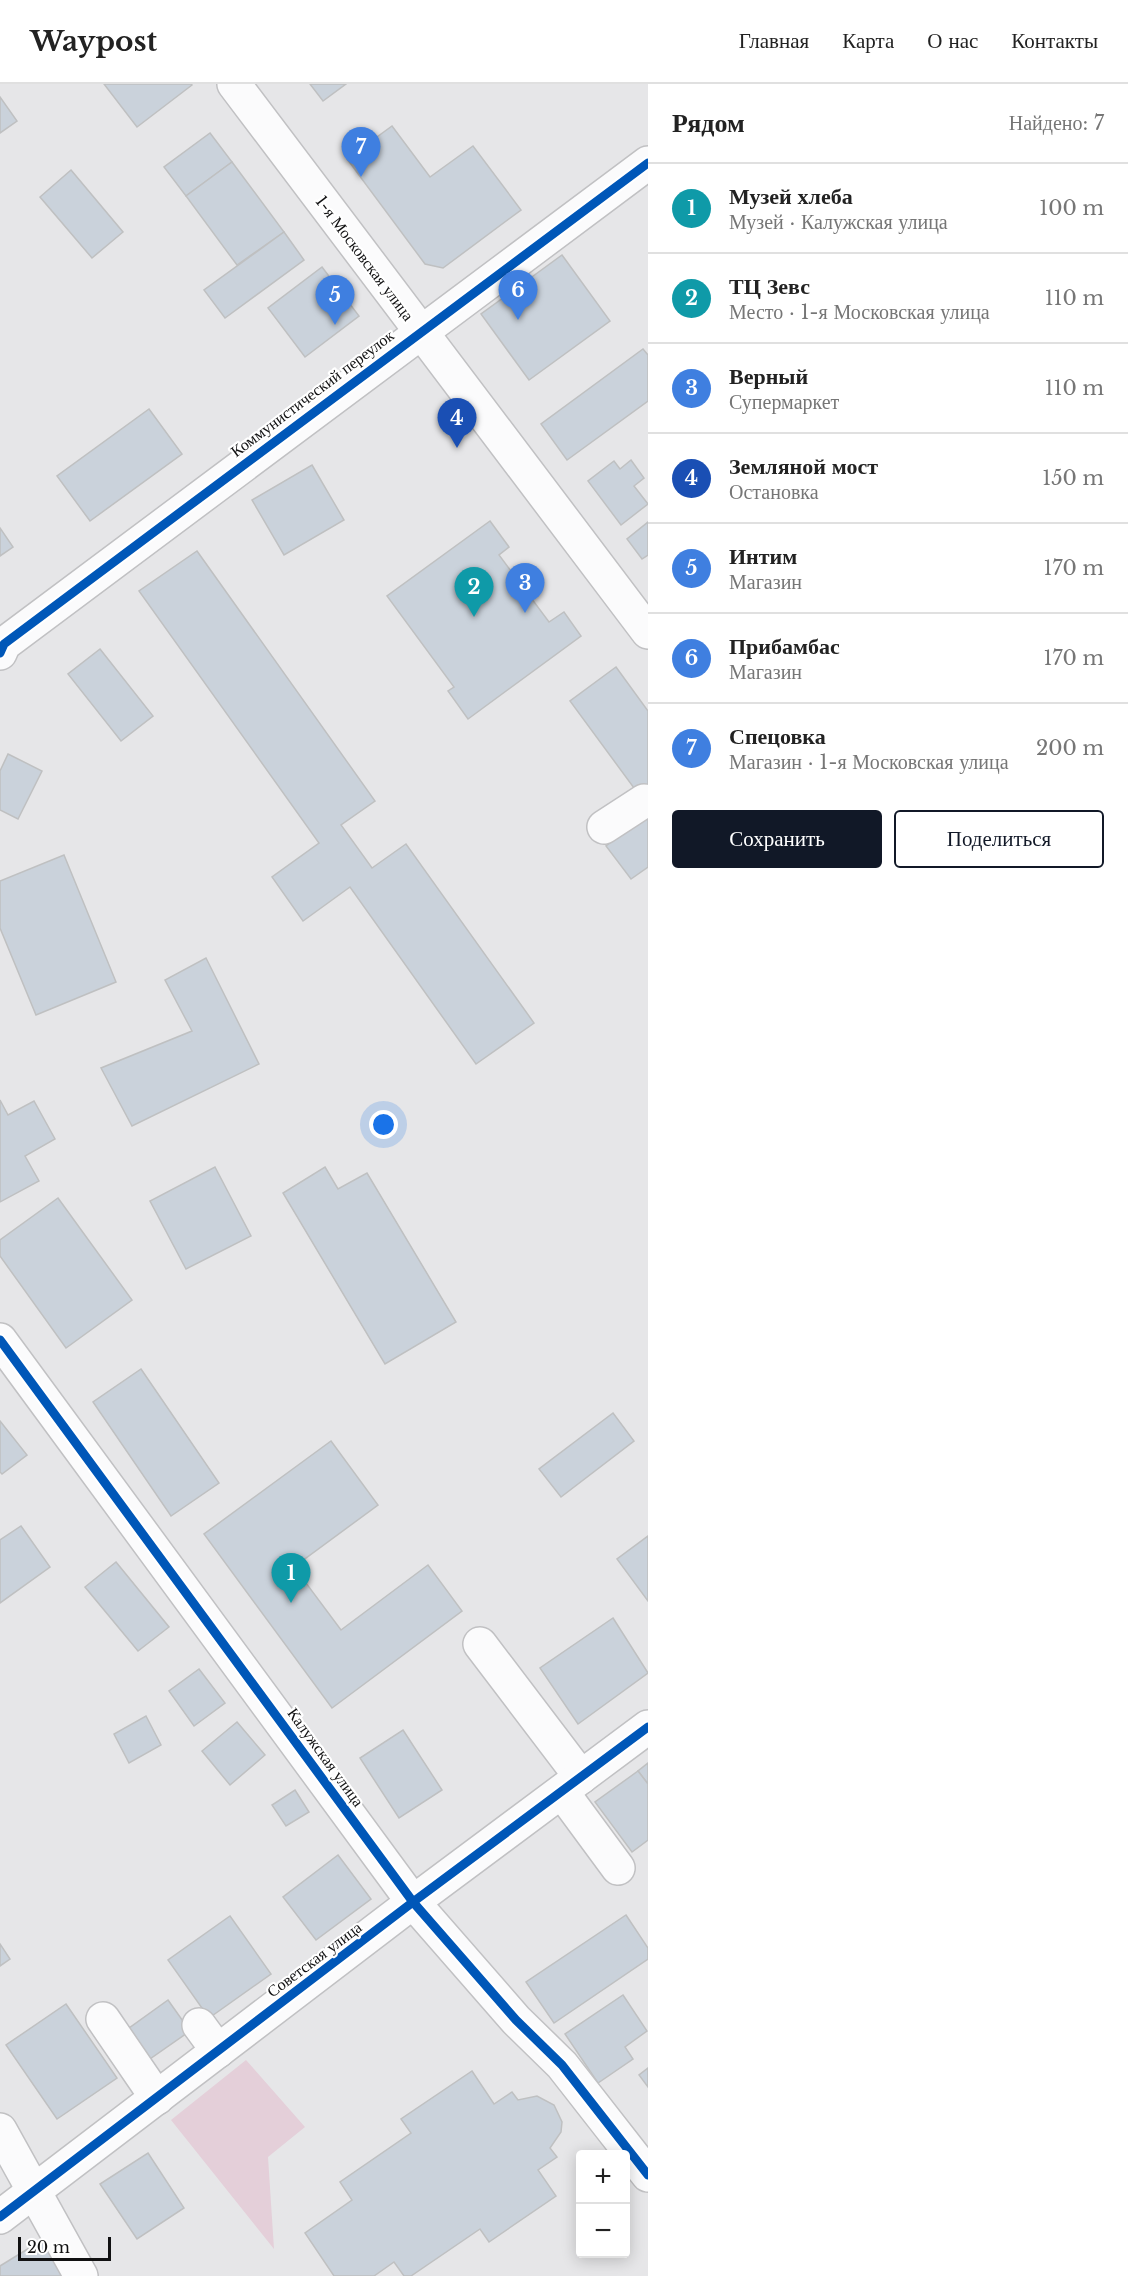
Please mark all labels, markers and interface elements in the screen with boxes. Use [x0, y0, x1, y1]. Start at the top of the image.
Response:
text: Waypost [30, 24, 157, 59]
text: Главная [739, 28, 809, 54]
text: Карта [842, 28, 894, 54]
text: О нас [927, 28, 978, 54]
text: Контакты [1011, 28, 1098, 54]
text: Рядом [672, 107, 745, 139]
text: Найдено: 7 [1009, 111, 1104, 135]
pin: 7 [342, 128, 380, 177]
text: Музей хлеба [729, 183, 853, 210]
street label: 1-я Московская улица [311, 192, 419, 324]
text: 1 [687, 196, 696, 220]
text: 100 m [1039, 196, 1104, 220]
text: Музей · Калужская улица [729, 210, 948, 234]
pin: 6 [498, 270, 538, 320]
text: ТЦ Зевс [729, 273, 810, 300]
pin: 5 [316, 276, 354, 325]
text: 2 [685, 286, 698, 310]
text: 110 m [1045, 286, 1104, 310]
text: Место · 1-я Московская улица [729, 300, 990, 324]
street label: Коммунистический переулок [226, 325, 398, 461]
text: Верный [729, 363, 808, 390]
text: 3 [685, 376, 698, 400]
text: 110 m [1045, 376, 1104, 400]
text: Супермаркет [729, 390, 839, 414]
pin: 4 [438, 398, 476, 448]
text: Земляной мост [729, 453, 878, 480]
text: 4 [685, 466, 698, 490]
text: 150 m [1042, 466, 1104, 490]
text: Остановка [729, 480, 819, 504]
text: Интим [729, 543, 797, 570]
text: 5 [686, 556, 697, 580]
text: 170 m [1044, 556, 1104, 580]
pin: 3 [506, 564, 544, 613]
pin: 2 [454, 568, 494, 617]
text: Магазин [729, 570, 802, 594]
text: Прибамбас [729, 633, 840, 660]
text: 6 [685, 646, 698, 670]
text: 170 m [1044, 646, 1104, 670]
text: Магазин [729, 660, 802, 684]
text: Спецовка [729, 723, 826, 750]
text: 7 [686, 736, 697, 760]
text: 200 m [1036, 736, 1104, 760]
text: Магазин · 1-я Московская улица [729, 750, 1009, 774]
button: Сохранить [672, 810, 882, 868]
button: Поделиться [894, 810, 1104, 868]
your location [369, 1110, 398, 1139]
pin: 1 [272, 1554, 310, 1603]
street label: Калужская улица [283, 1704, 369, 1810]
street label: Советская улица [263, 1917, 365, 2001]
map controls [576, 2150, 630, 2258]
button: + [576, 2150, 630, 2204]
button: − [576, 2204, 630, 2258]
scale bar [18, 2234, 111, 2262]
text: 20 m [27, 2237, 70, 2257]

